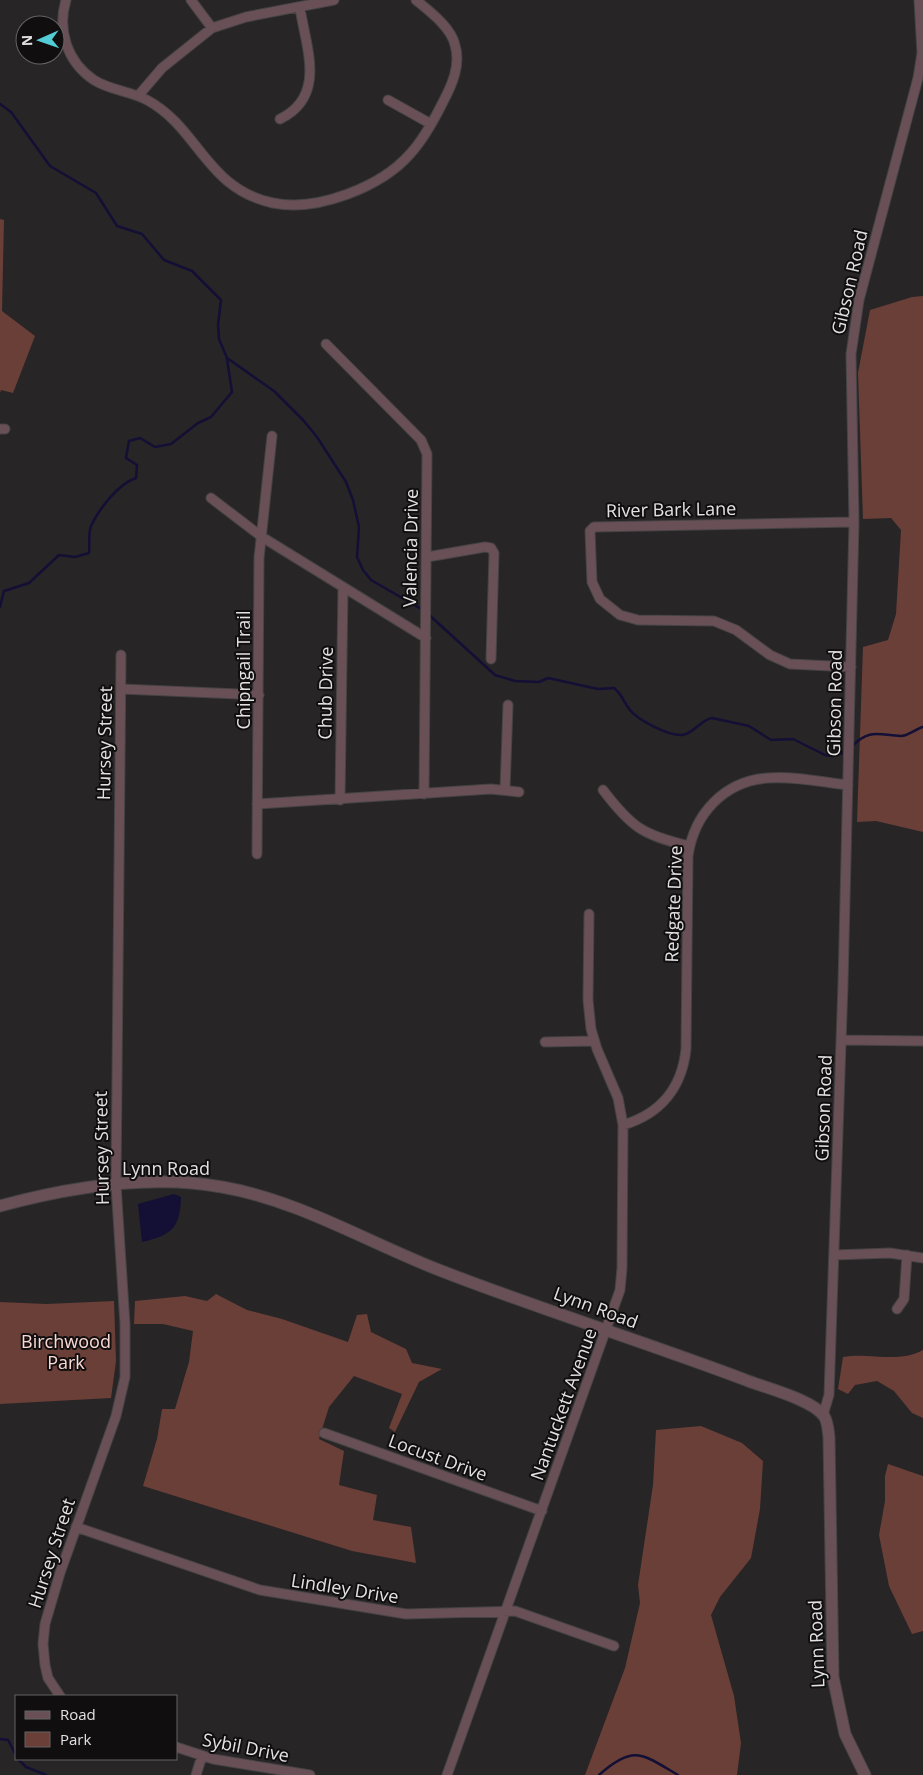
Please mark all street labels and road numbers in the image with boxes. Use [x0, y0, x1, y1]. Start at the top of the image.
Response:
street label: Gibson Road [825, 227, 873, 337]
street label: Valencia Drive [397, 489, 423, 607]
street label: River Bark Lane [606, 496, 736, 522]
street label: Chipngail Trail [231, 611, 255, 729]
street label: Chub Drive [312, 646, 338, 740]
street label: Gibson Road [821, 649, 847, 757]
street label: Hursey Street [91, 686, 117, 800]
street label: Redgate Drive [659, 845, 687, 963]
street label: Gibson Road [809, 1054, 837, 1162]
street label: Hursey Street [88, 1091, 114, 1205]
street label: Lynn Road [122, 1156, 210, 1180]
street label: Lynn Road [550, 1281, 642, 1333]
street label: Nantuckett Avenue [524, 1325, 602, 1483]
street label: Locust Drive [385, 1428, 491, 1486]
street label: Hursey Street [22, 1495, 80, 1611]
street label: Lindley Drive [290, 1568, 400, 1608]
street label: Lynn Road [802, 1600, 830, 1688]
street label: Sybil Drive [201, 1727, 291, 1767]

